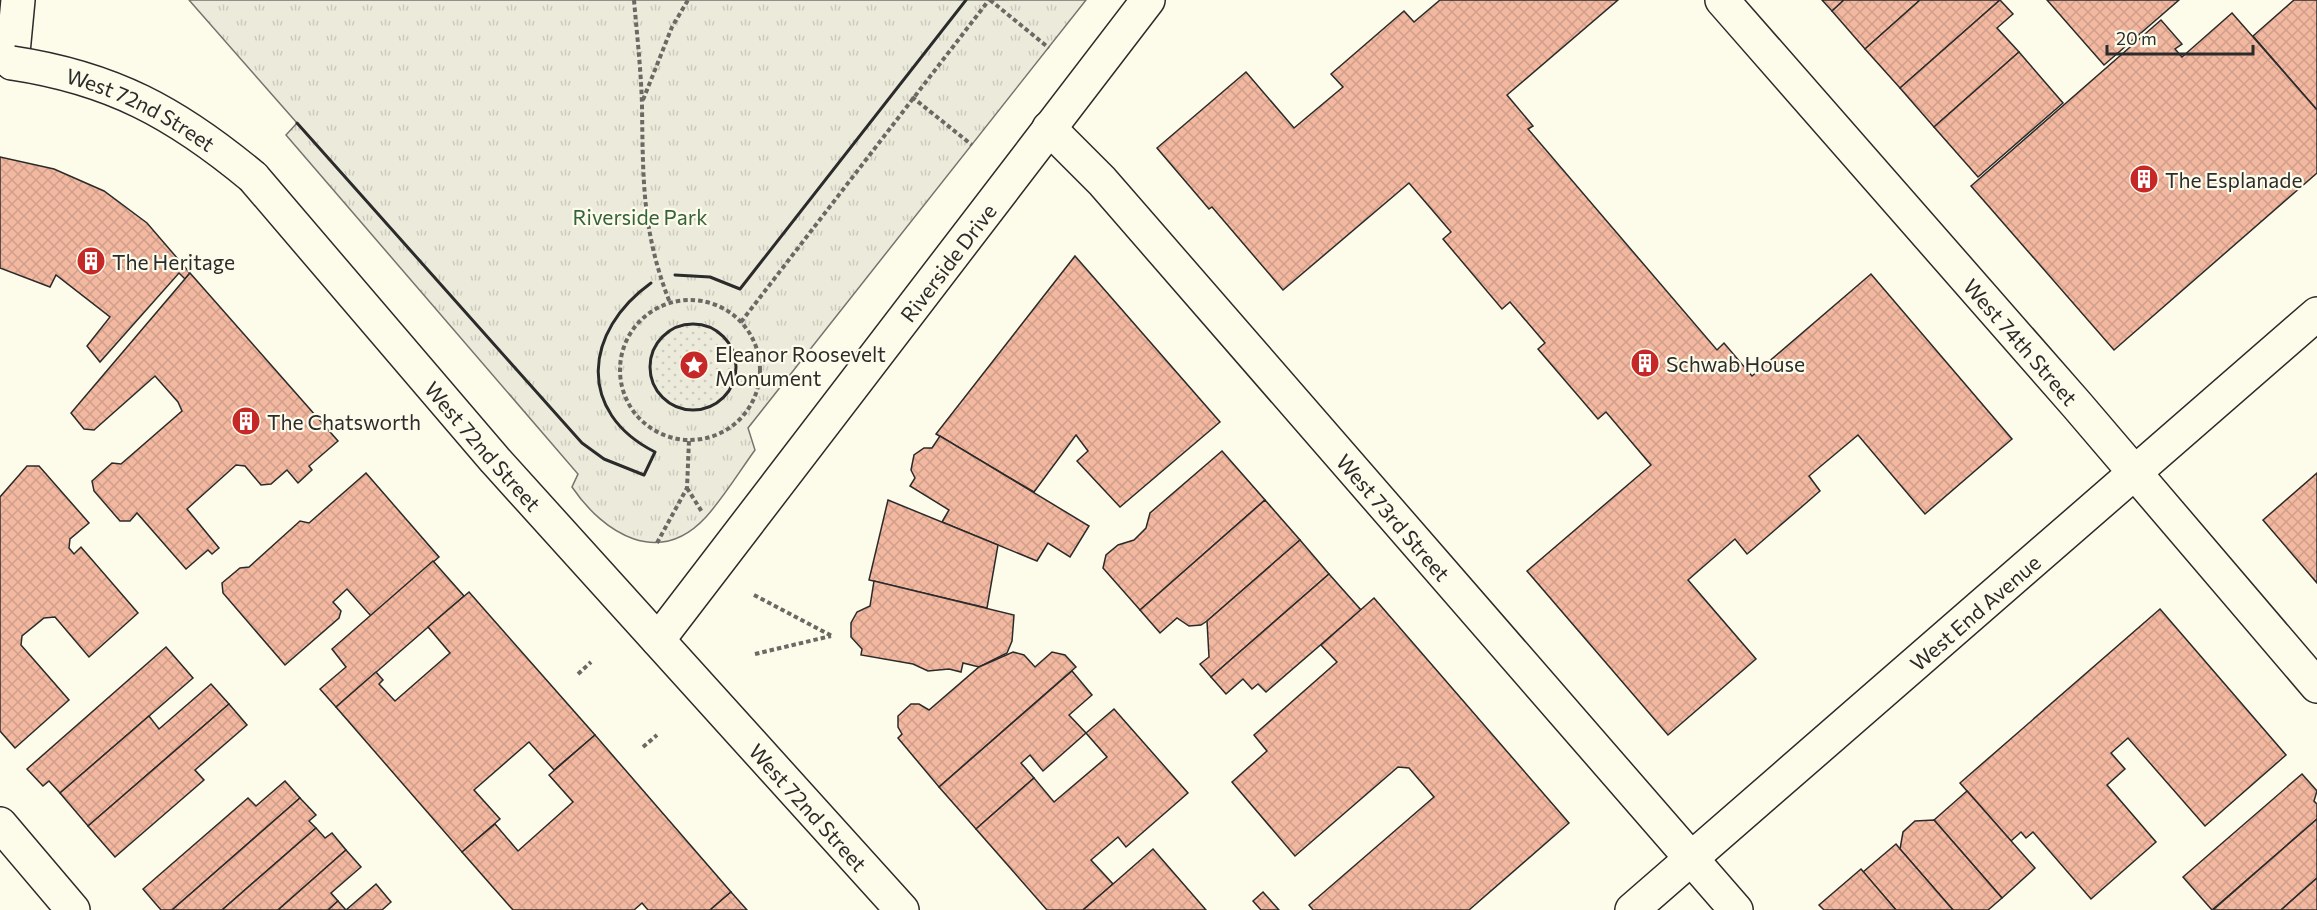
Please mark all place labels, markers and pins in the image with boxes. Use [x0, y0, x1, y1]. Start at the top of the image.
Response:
building icon: The Esplanade [2128, 163, 2160, 195]
place label: The Esplanade [2165, 167, 2303, 192]
building icon: The Heritage [75, 245, 107, 277]
place label: The Heritage [112, 249, 235, 274]
place label: Eleanor Roosevelt Monument [715, 341, 886, 390]
building icon: Schwab House [1629, 347, 1661, 379]
place icon: Eleanor Roosevelt Monument [678, 349, 710, 381]
place label: Schwab House [1666, 351, 1805, 376]
building icon: The Chatsworth [230, 405, 262, 437]
place label: The Chatsworth [267, 409, 421, 434]

